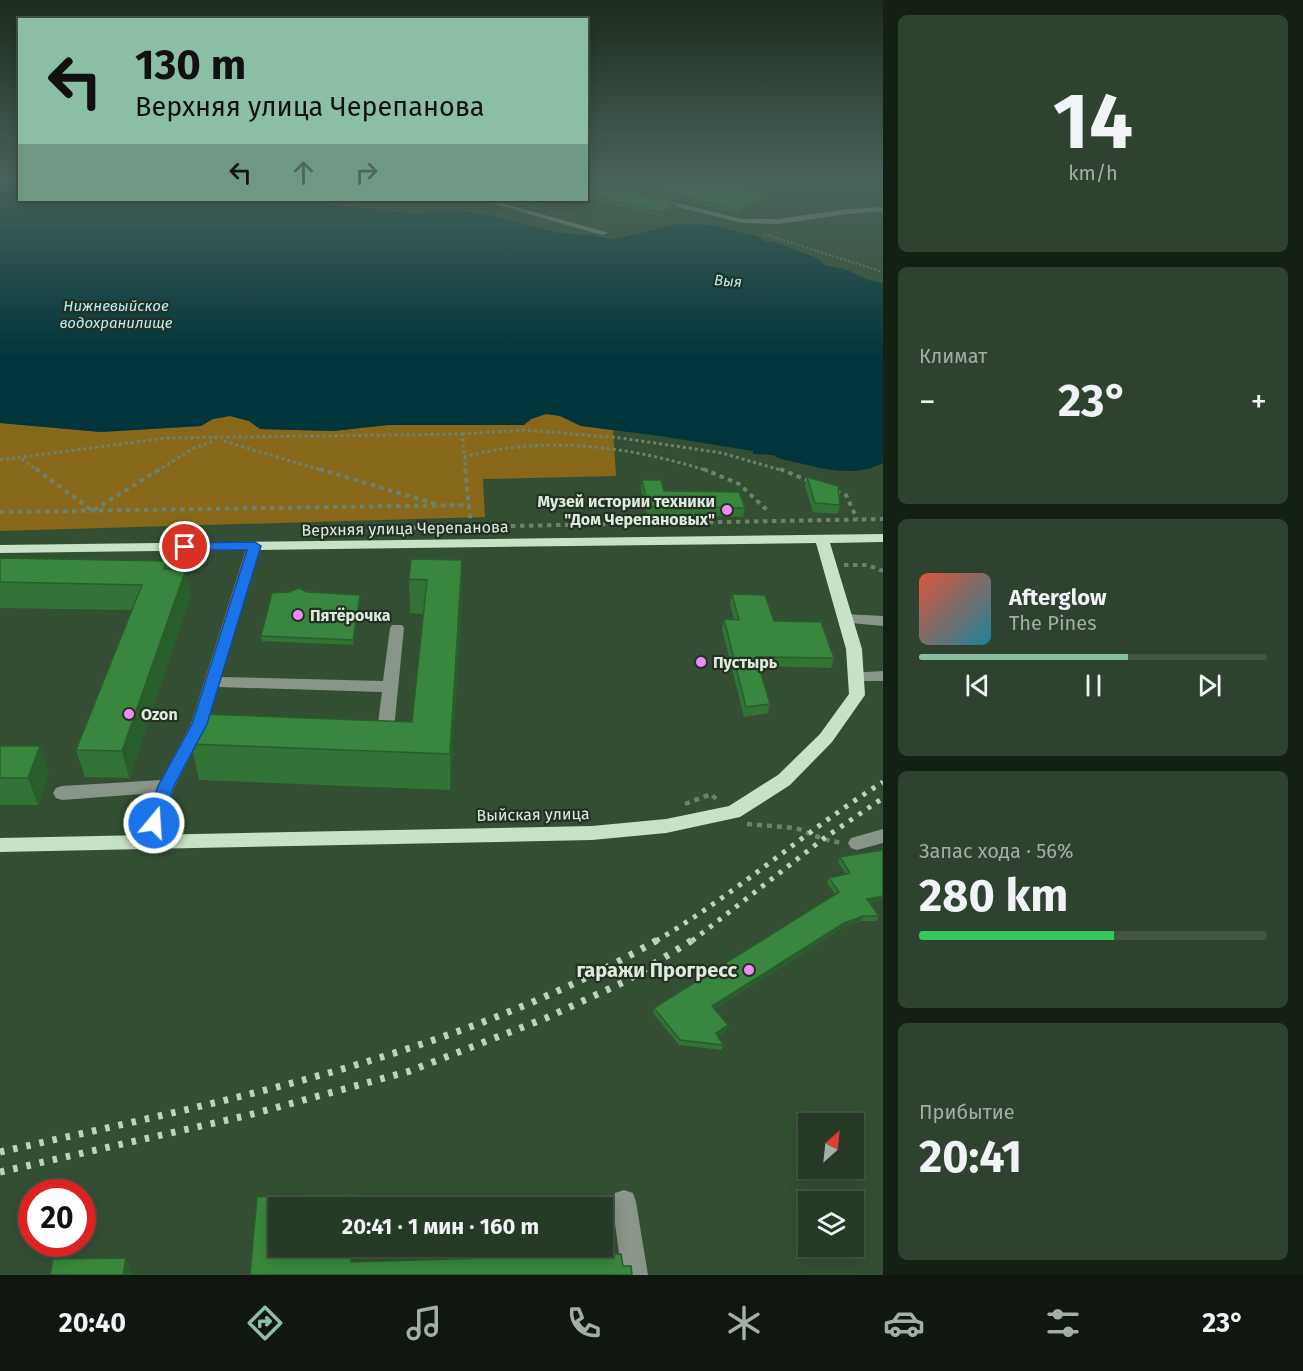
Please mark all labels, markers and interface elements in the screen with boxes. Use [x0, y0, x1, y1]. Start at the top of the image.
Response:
text: 130 m [135, 40, 246, 90]
icon: left [36, 42, 114, 120]
text: 14 [1053, 75, 1133, 169]
text: Верхняя улица Черепанова [135, 91, 484, 123]
icon: left [224, 156, 257, 189]
icon: ahead [287, 156, 320, 189]
icon: right [350, 156, 383, 189]
text: km/h [1068, 161, 1118, 185]
water label: Выя [713, 271, 743, 291]
water label: Нижневыйское водохранилище [59, 297, 173, 332]
text: Климат [919, 344, 987, 368]
text: 23° [1058, 374, 1128, 428]
text: − [919, 382, 936, 422]
text: + [1251, 382, 1267, 422]
place label: Музей истории техники "Дом Черепановых" [537, 492, 715, 529]
marker: Музей истории техники "Дом Черепановых" [720, 503, 734, 517]
street label: Верхняя улица Черепанова [301, 517, 509, 540]
pin [159, 521, 210, 572]
icon: arrive [168, 530, 201, 563]
text: Afterglow [1009, 584, 1106, 611]
place label: Пятёрочка [310, 606, 391, 625]
marker: Пятёрочка [291, 608, 305, 622]
text: The Pines [1009, 611, 1096, 635]
place label: Пустырь [713, 653, 778, 672]
marker: Пустырь [694, 655, 708, 669]
icon: previous [961, 669, 994, 702]
icon: pause [1077, 669, 1110, 702]
icon: next [1193, 669, 1226, 702]
place label: Ozon [141, 705, 178, 724]
marker: Ozon [122, 707, 136, 721]
position arrow [122, 791, 186, 855]
street label: Выйская улица [476, 804, 590, 825]
text: Запас хода · 56% [919, 839, 1073, 863]
text: 280 km [919, 869, 1068, 923]
place label: гаражи Прогресс [576, 958, 737, 982]
marker: гаражи Прогресс [742, 963, 756, 977]
text: Прибытие [919, 1100, 1015, 1124]
north arrow [798, 1113, 864, 1179]
map controls [798, 1113, 864, 1257]
text: 20:41 [919, 1130, 1022, 1184]
speed limit sign: 20 [18, 1179, 96, 1257]
button: layers [798, 1191, 864, 1257]
text: 20:41 · 1 мин · 160 m [342, 1213, 539, 1240]
icon: directions [244, 1302, 286, 1344]
icon: music [403, 1302, 445, 1344]
icon: phone [563, 1302, 605, 1344]
icon: climate [723, 1302, 765, 1344]
icon: car [883, 1302, 925, 1344]
icon: filters [1042, 1302, 1084, 1344]
text: 20:40 [59, 1307, 126, 1339]
text: 23° [1202, 1307, 1244, 1339]

